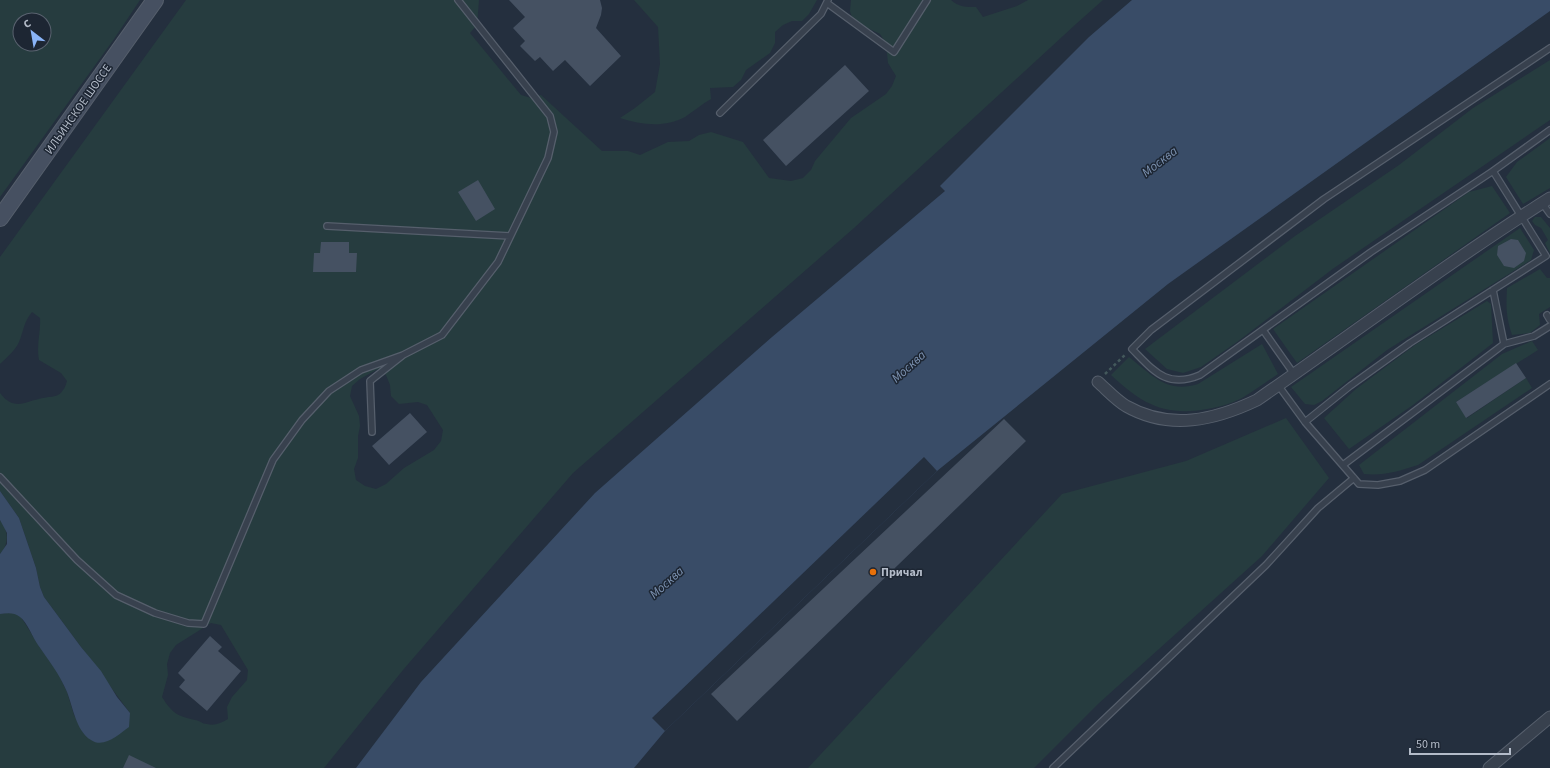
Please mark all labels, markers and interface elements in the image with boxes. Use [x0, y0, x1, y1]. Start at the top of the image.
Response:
north arrow [12, 12, 52, 52]
text: С [20, 15, 34, 32]
street label: ИЛЬИНСКОЕ ШОССЕ [41, 61, 116, 158]
water label: Москва [1138, 142, 1181, 181]
water label: Москва [887, 346, 930, 387]
water label: Москва [645, 562, 688, 603]
place label: Причал [881, 564, 923, 581]
marker: Причал [868, 567, 878, 577]
scale bar [1410, 730, 1510, 756]
text: 50 m [1416, 736, 1440, 753]

